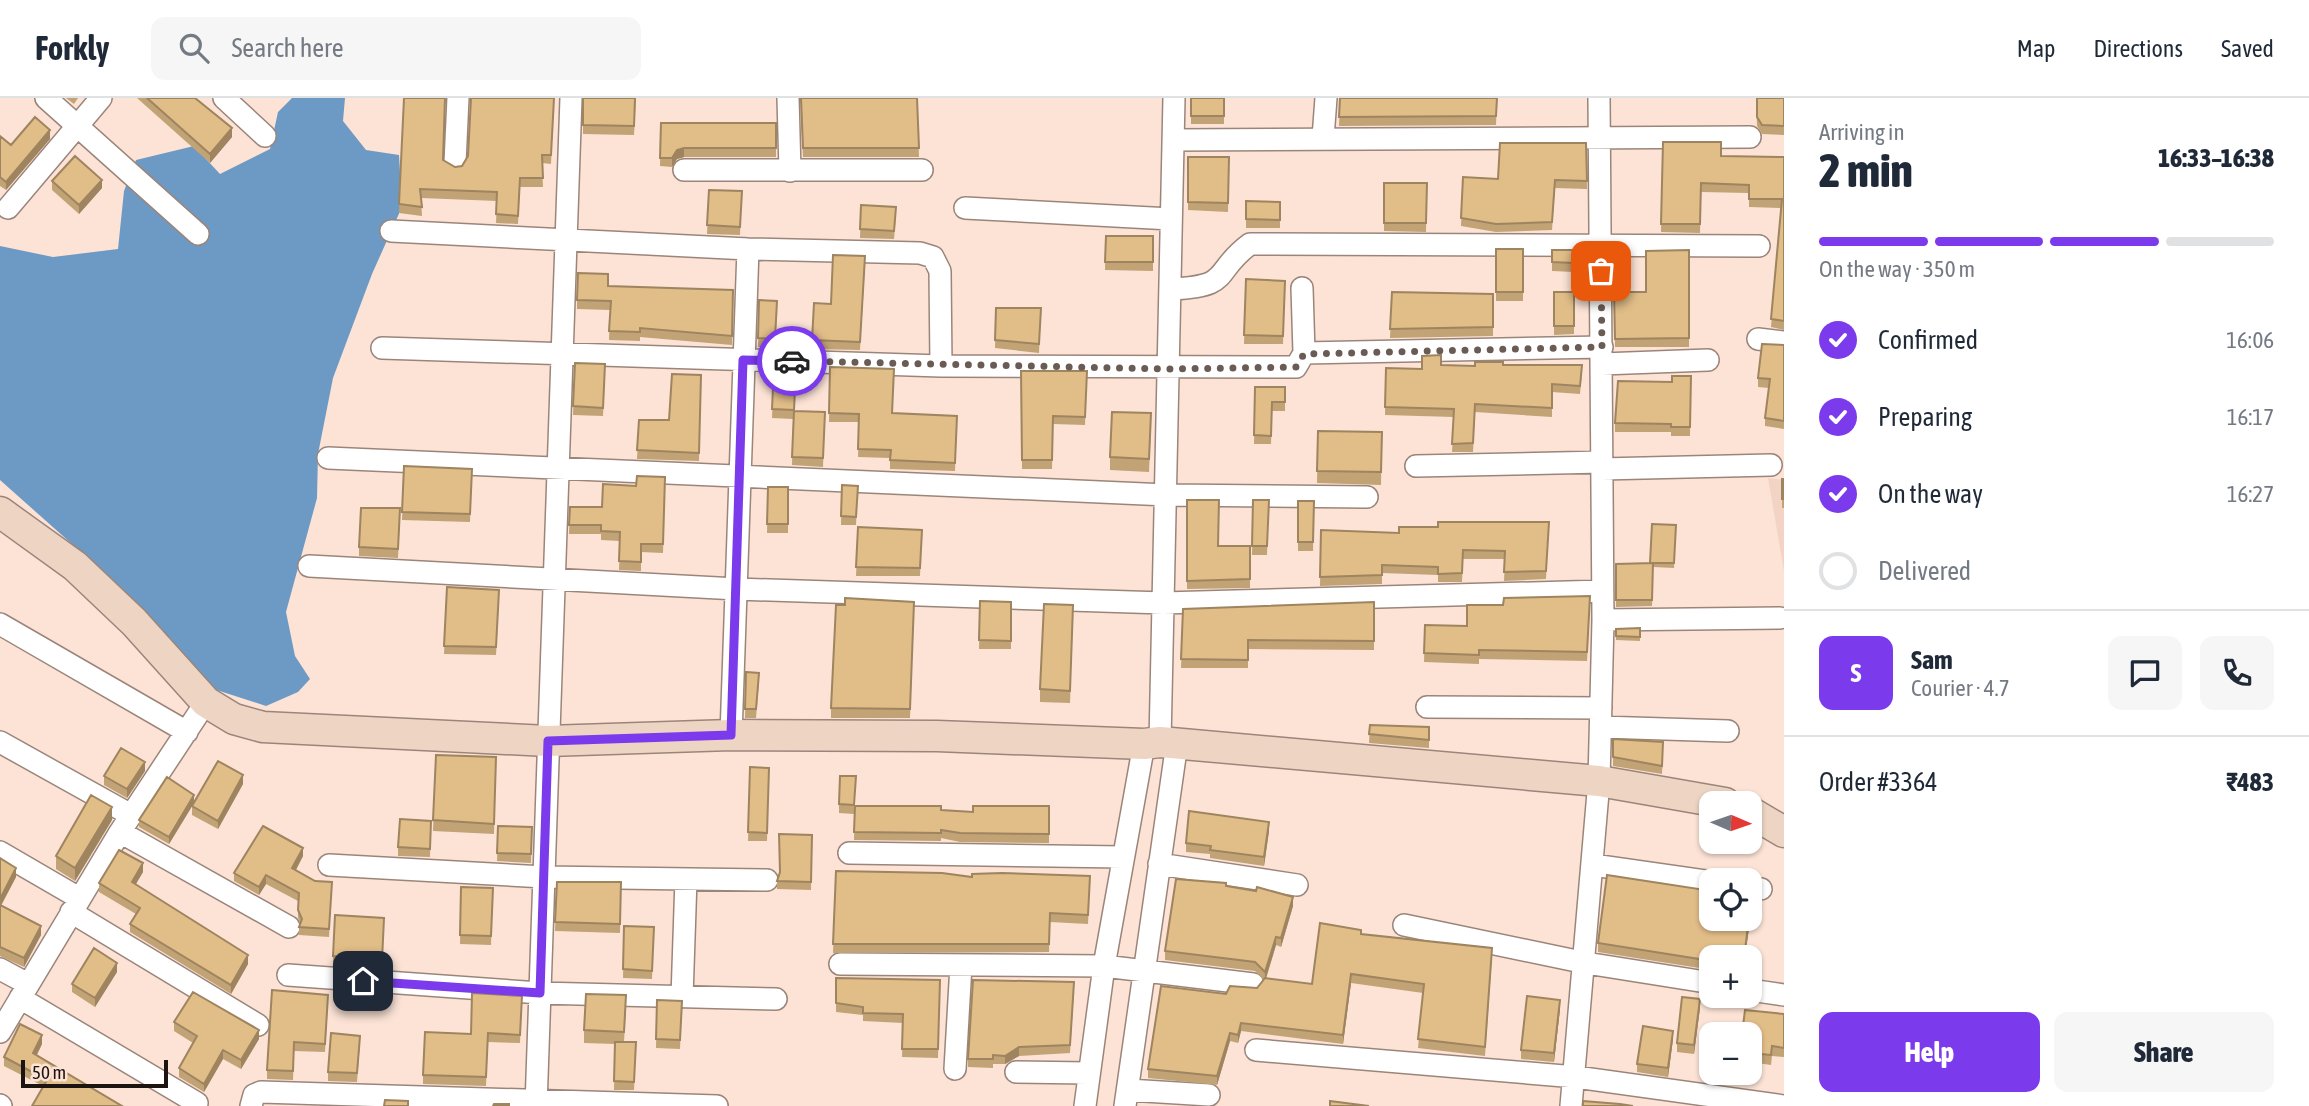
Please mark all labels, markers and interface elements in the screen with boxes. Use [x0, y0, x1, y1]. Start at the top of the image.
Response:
search box [151, 17, 641, 80]
text: Forkly [35, 29, 109, 67]
icon: search [175, 29, 213, 67]
text: Search here [231, 33, 344, 63]
text: Map [2017, 35, 2055, 62]
text: Directions [2093, 35, 2183, 62]
text: Saved [2221, 35, 2274, 62]
text: Arriving in [1819, 119, 1905, 145]
text: 16:33–16:38 [2158, 143, 2274, 173]
text: 2 min [1819, 144, 1913, 197]
pin [1571, 241, 1631, 301]
icon: bag [1582, 252, 1620, 290]
text: On the way · 350 m [1819, 256, 1975, 282]
icon: check [1819, 321, 1857, 359]
text: Confirmed [1878, 325, 1978, 355]
courier [757, 326, 827, 396]
text: 16:06 [2226, 327, 2274, 353]
icon: car [773, 342, 811, 380]
icon: check [1819, 398, 1857, 436]
text: Preparing [1878, 402, 1972, 432]
text: 16:17 [2227, 404, 2274, 430]
icon: check [1819, 475, 1857, 513]
text: On the way [1878, 479, 1983, 509]
text: 16:27 [2227, 481, 2274, 507]
text: Delivered [1878, 556, 1971, 586]
button: chat [2108, 636, 2182, 710]
button: phone [2200, 636, 2274, 710]
text: Sam [1911, 645, 1953, 675]
text: S [1851, 658, 1861, 688]
text: Courier · 4.7 [1911, 675, 2010, 701]
text: Order #3364 [1819, 767, 1938, 797]
text: ₹483 [2226, 767, 2274, 797]
north arrow [1699, 791, 1762, 854]
map controls [1699, 791, 1762, 1085]
button: locate [1699, 868, 1762, 931]
button: + [1699, 945, 1762, 1008]
pin [333, 951, 393, 1011]
icon: home [344, 962, 382, 1000]
button: Help [1819, 1012, 2040, 1092]
button: Share [2054, 1012, 2274, 1092]
button: − [1699, 1022, 1762, 1085]
scale bar [21, 1057, 168, 1089]
text: 50 m [32, 1061, 66, 1083]

